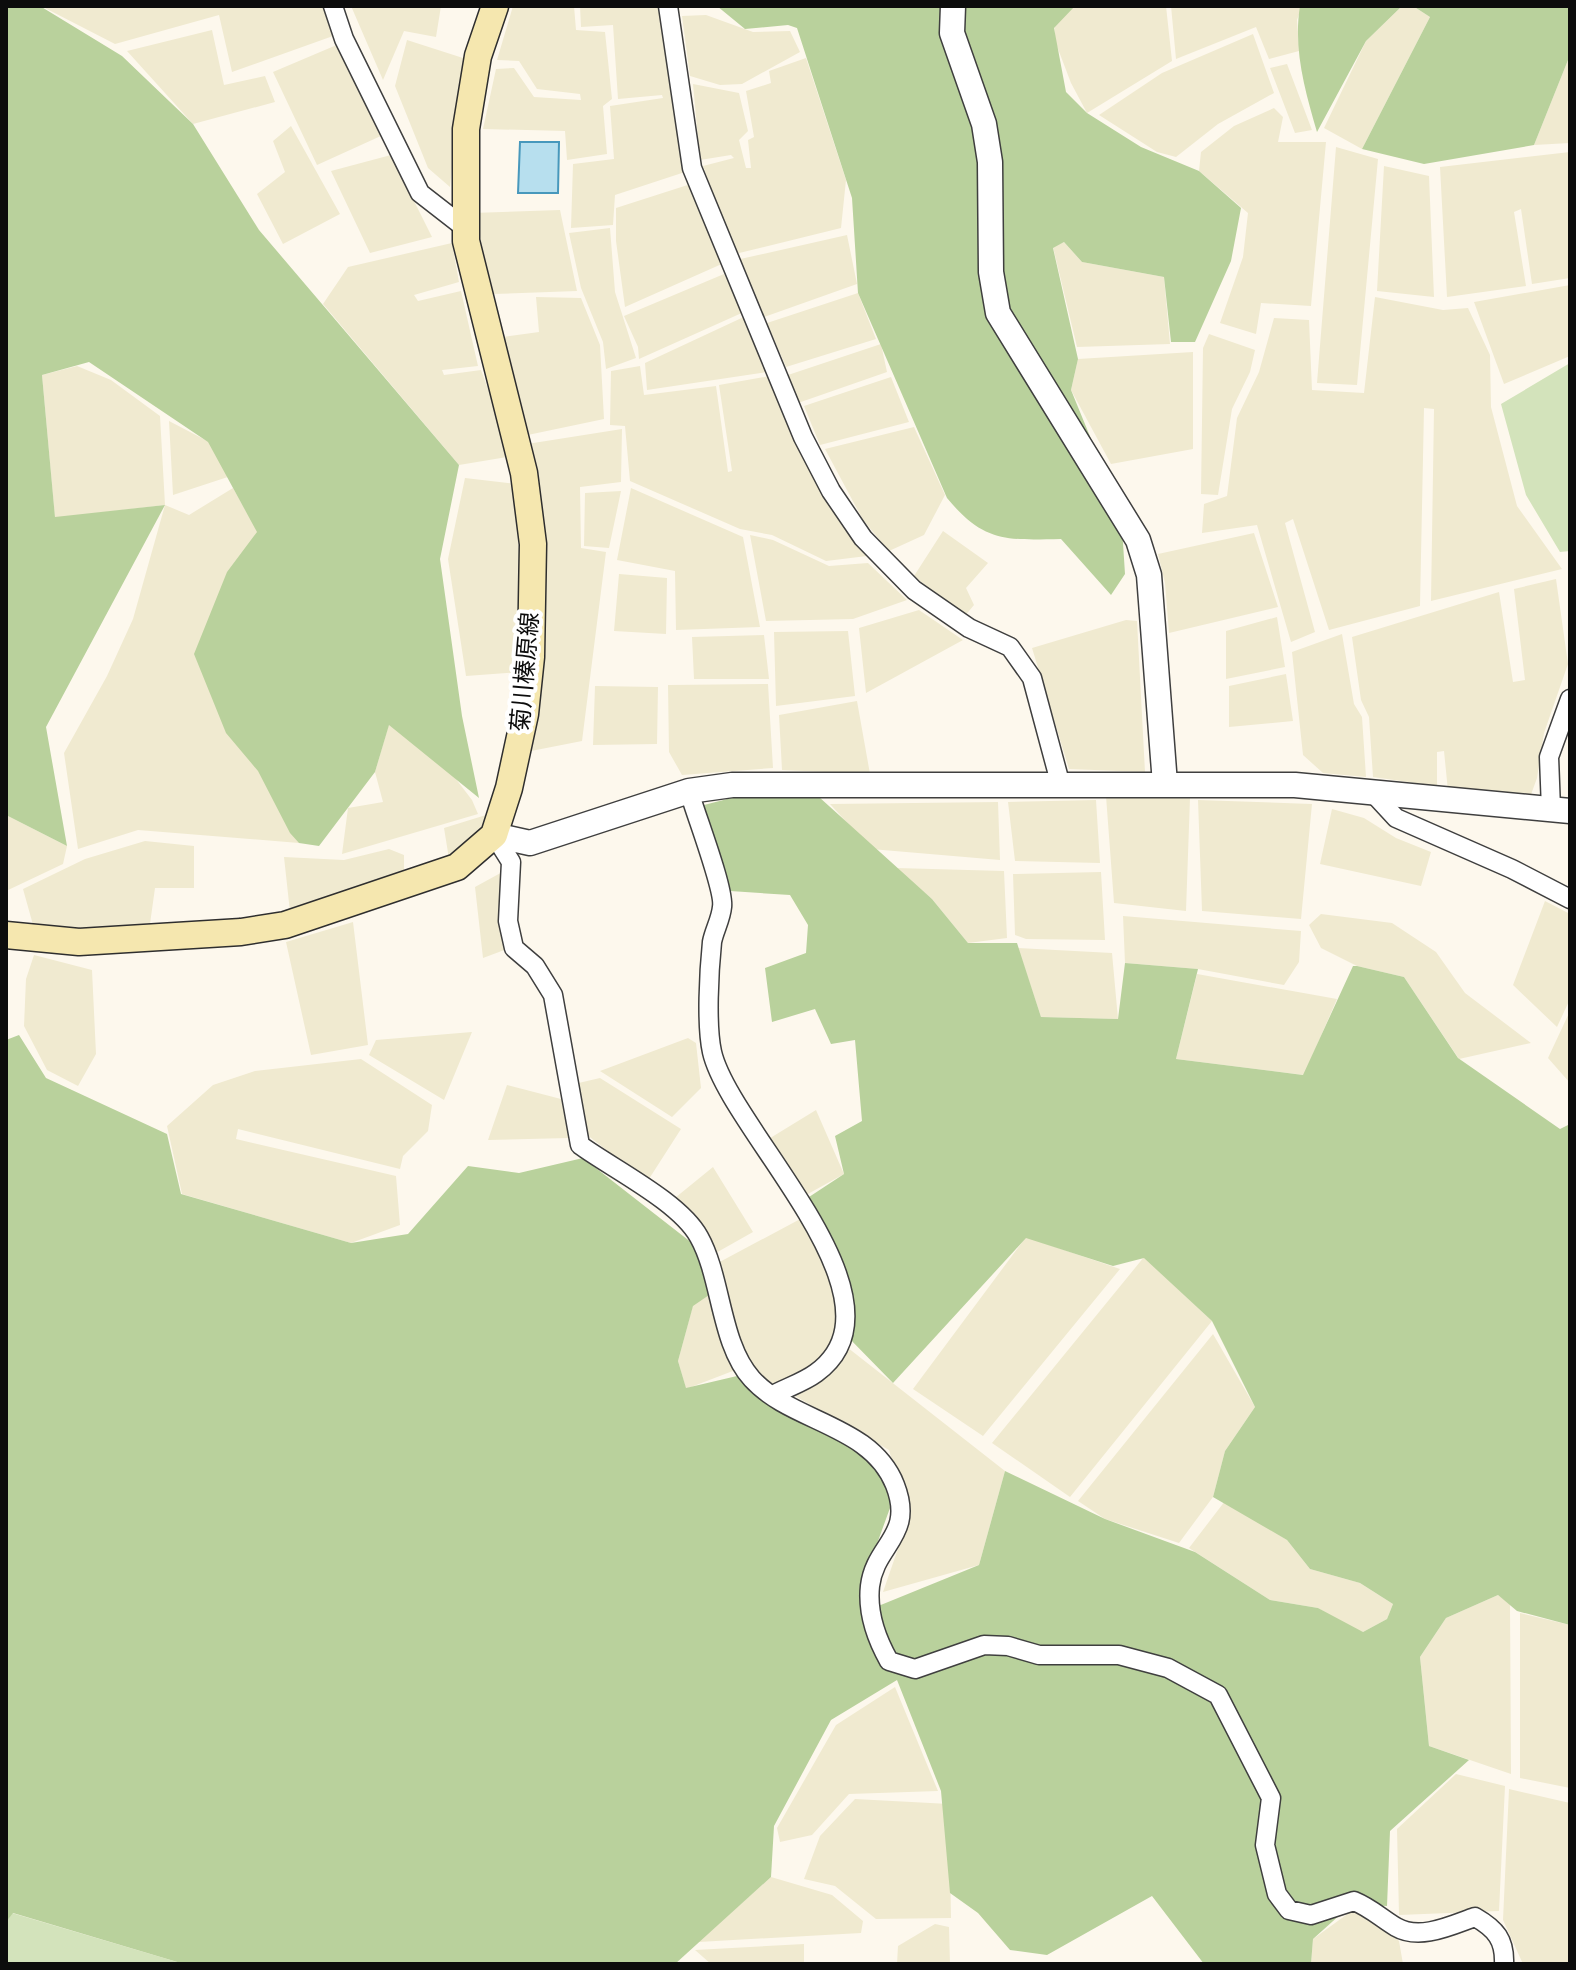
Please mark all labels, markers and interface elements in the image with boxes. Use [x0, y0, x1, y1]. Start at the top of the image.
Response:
street label: 菊川榛原線 [504, 611, 545, 733]

